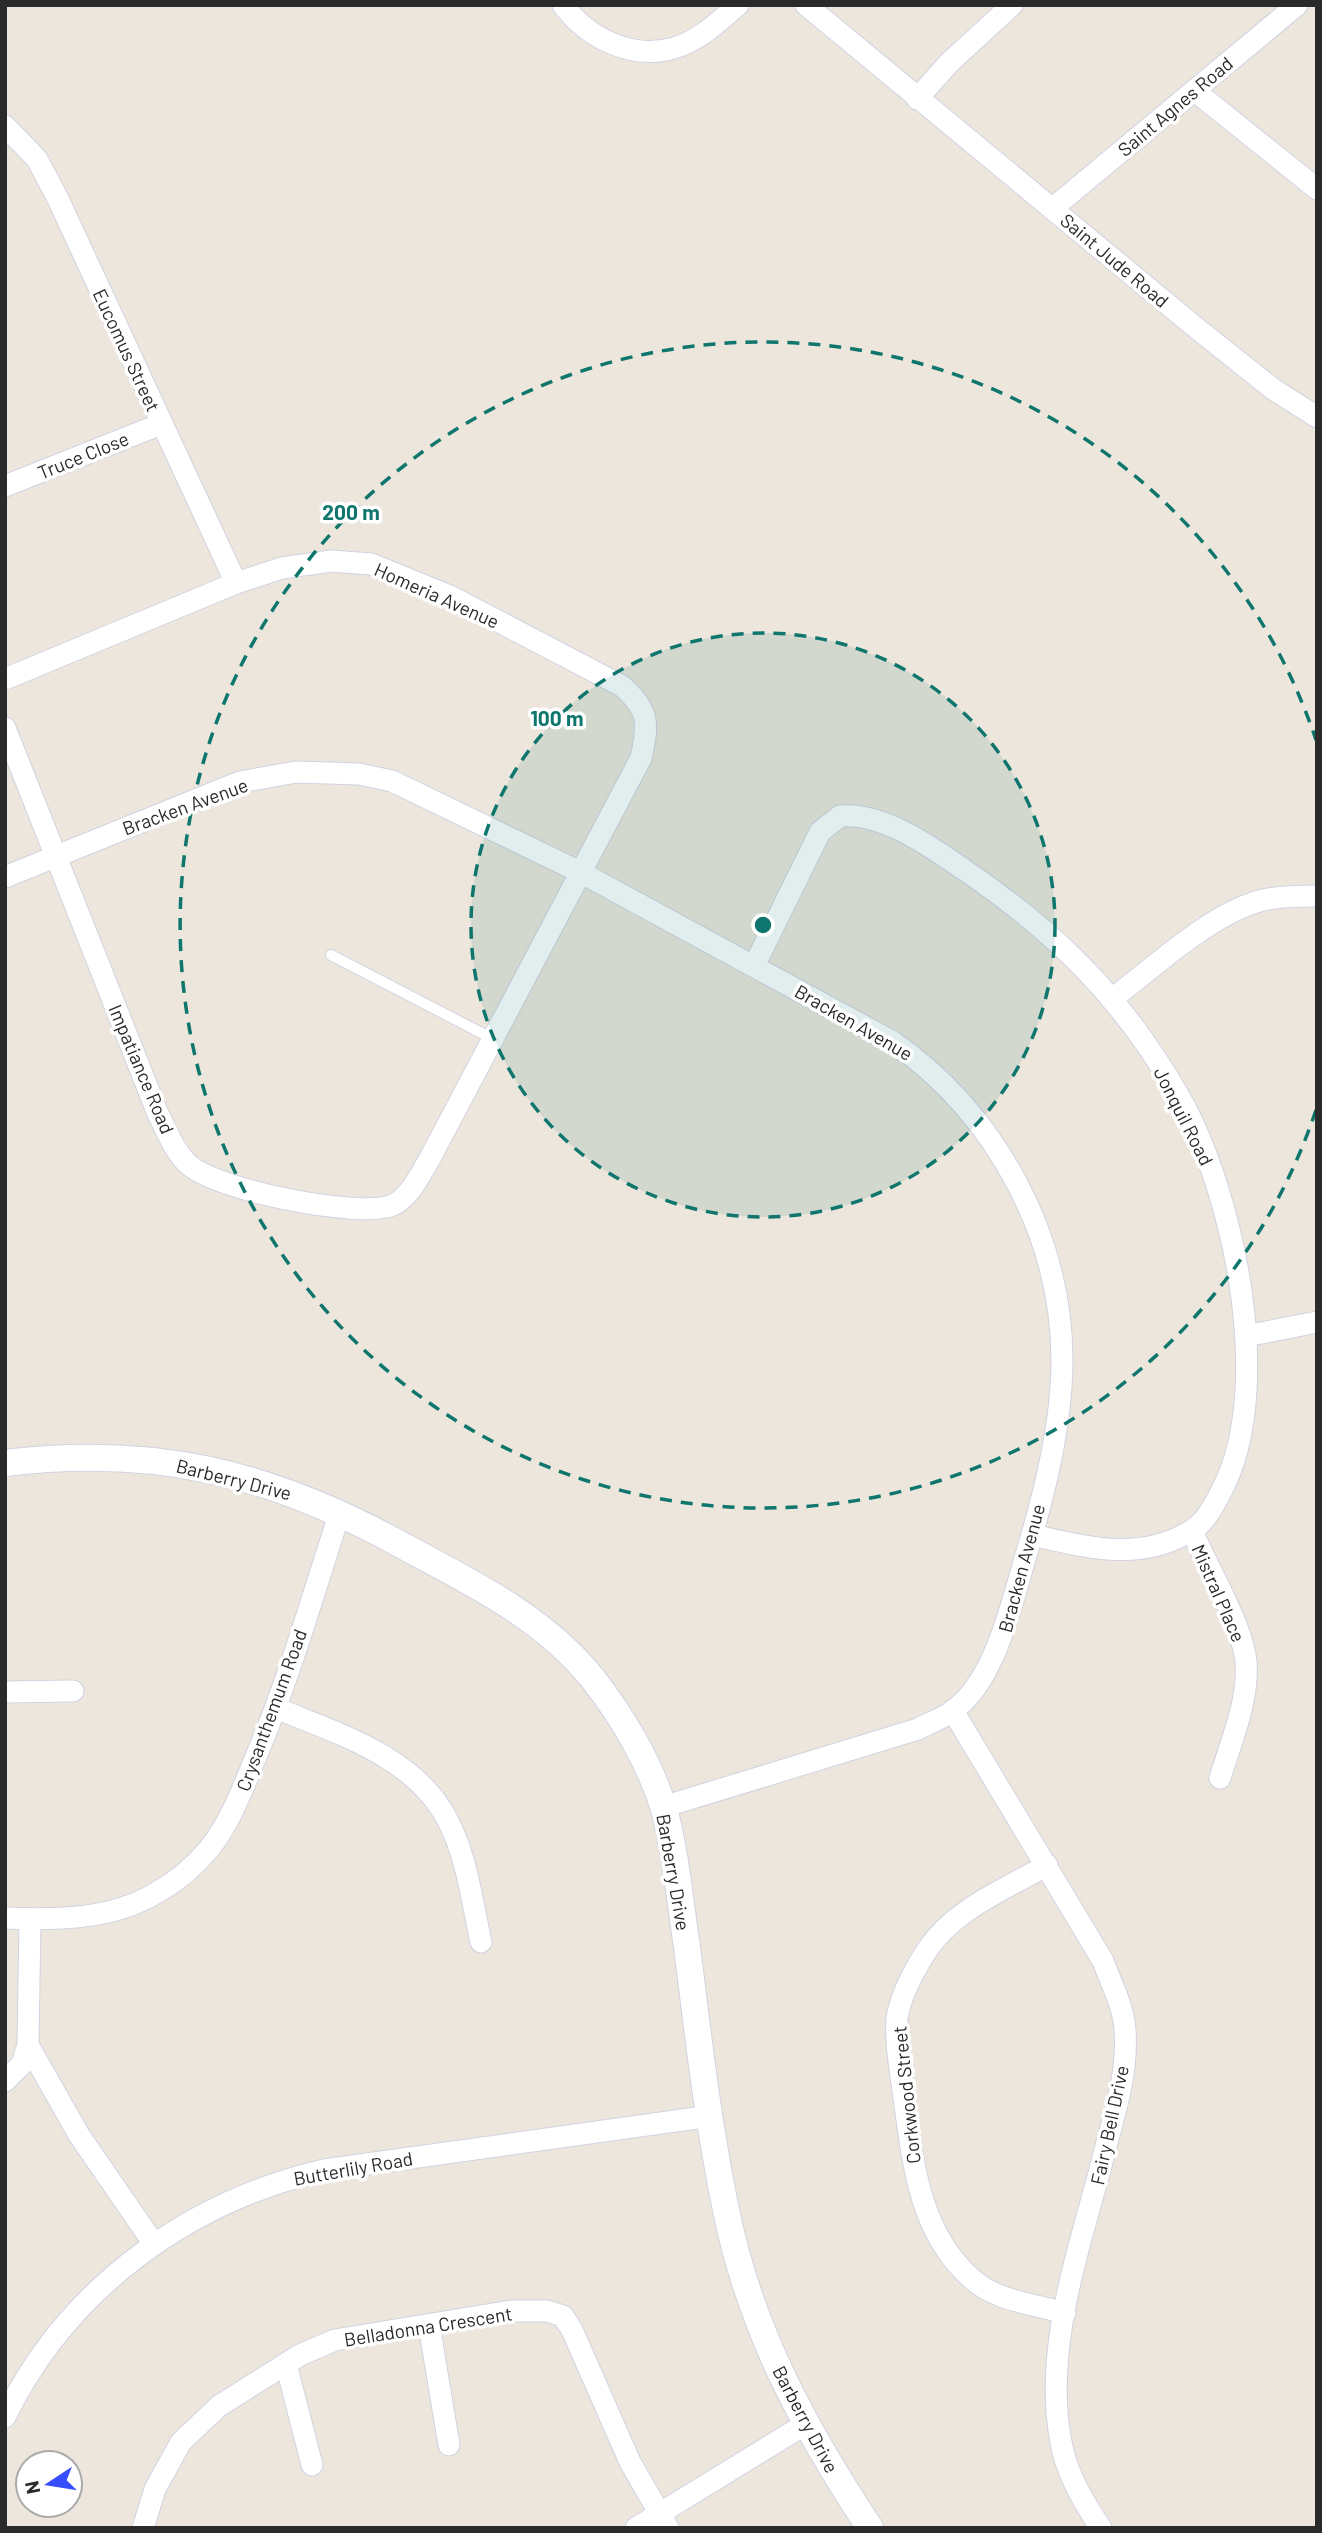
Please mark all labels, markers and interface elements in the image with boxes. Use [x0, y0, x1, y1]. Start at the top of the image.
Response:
street label: Saint Agnes Road [1113, 51, 1237, 161]
street label: Saint Jude Road [1056, 208, 1174, 312]
street label: Eucomus Street [89, 285, 165, 415]
street label: Truce Close [34, 426, 132, 484]
text: 200 m [322, 499, 380, 524]
street label: Homeria Avenue [371, 557, 503, 633]
text: 100 m [530, 705, 584, 730]
street label: Bracken Avenue [119, 773, 251, 839]
centre of rings [751, 913, 775, 937]
street label: Bracken Avenue [791, 979, 917, 1065]
street label: Impatiance Road [104, 1001, 180, 1137]
street label: Jonquil Road [1149, 1063, 1219, 1169]
street label: Barberry Drive [174, 1454, 294, 1504]
street label: Bracken Avenue [993, 1501, 1049, 1635]
street label: Mistral Place [1187, 1541, 1251, 1645]
street label: Crysanthemum Road [231, 1626, 311, 1794]
street label: Barberry Drive [652, 1812, 696, 1932]
street label: Corkwood Street [887, 2025, 925, 2165]
street label: Fairy Bell Drive [1085, 2063, 1133, 2187]
street label: Butterlily Road [292, 2146, 414, 2190]
street label: Belladonna Crescent [342, 2301, 514, 2351]
street label: Barberry Drive [768, 2361, 844, 2477]
north arrow [14, 2449, 84, 2519]
text: N [19, 2479, 44, 2496]

